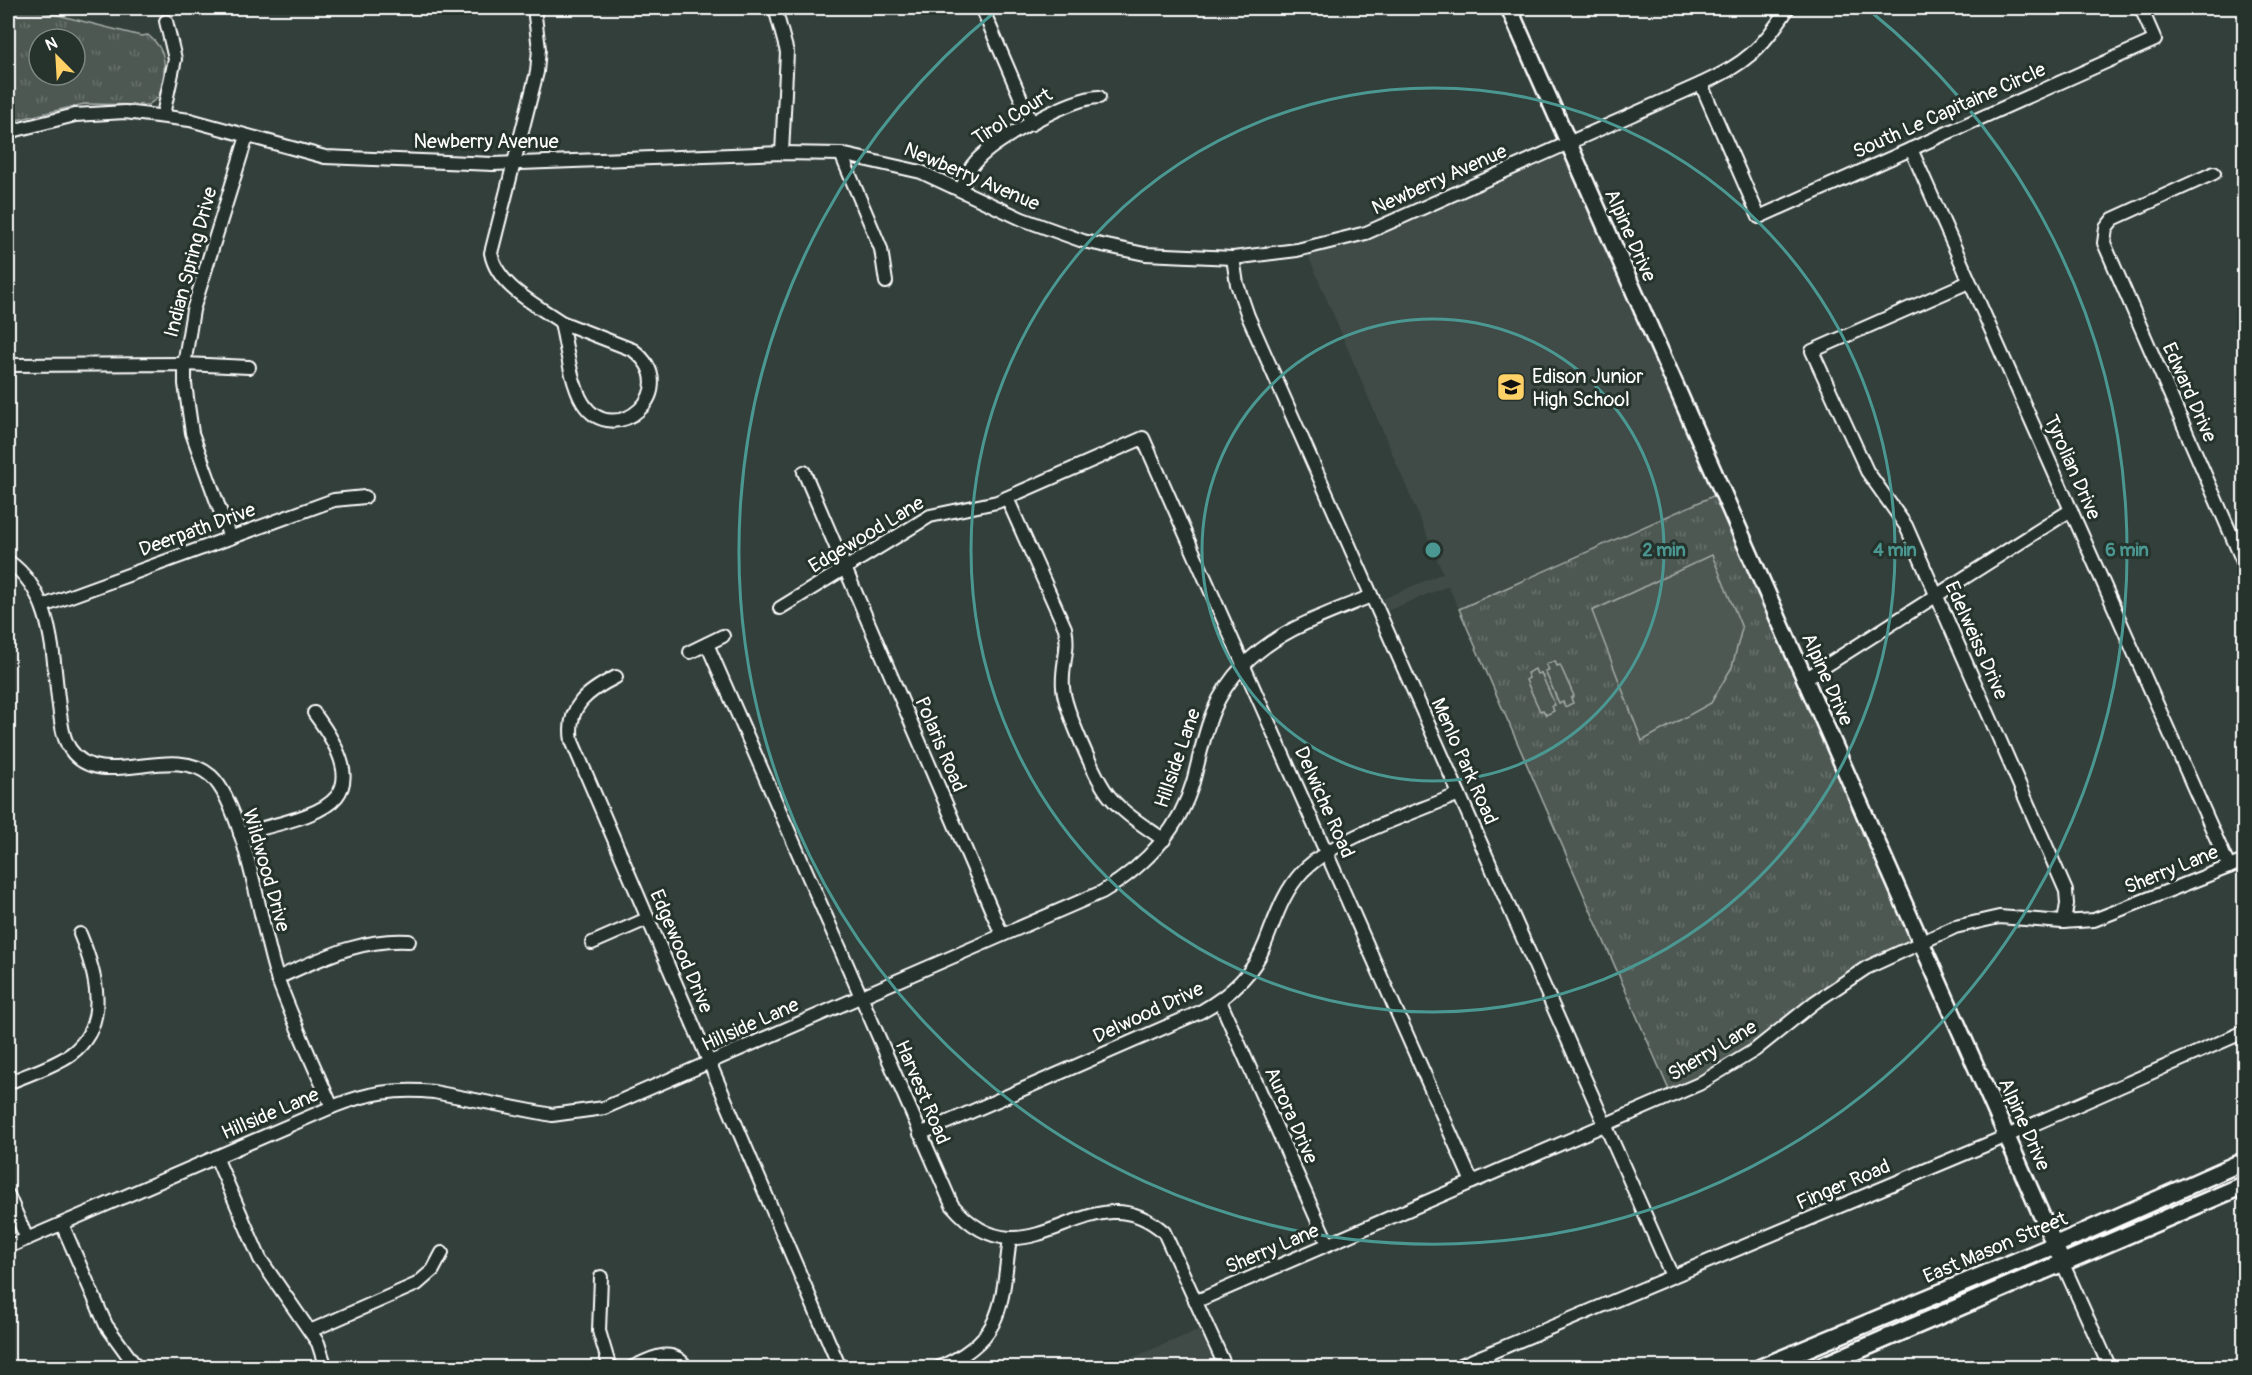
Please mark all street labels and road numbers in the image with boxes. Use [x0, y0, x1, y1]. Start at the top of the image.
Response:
street label: South Le Capitaine Circle [1849, 57, 2050, 164]
street label: Tirol Court [968, 82, 1058, 151]
street label: Newberry Avenue [413, 129, 559, 154]
street label: Newberry Avenue [900, 137, 1044, 216]
street label: Newberry Avenue [1368, 138, 1511, 220]
street label: Indian Spring Drive [158, 184, 223, 340]
street label: Alpine Drive [1599, 185, 1662, 286]
street label: Edward Drive [2156, 338, 2223, 446]
street label: Tyrolian Drive [2038, 411, 2107, 524]
street label: Edgewood Lane [804, 490, 929, 579]
street label: Deerpath Drive [136, 497, 259, 562]
street label: Edelweiss Drive [1939, 577, 2014, 703]
street label: Alpine Drive [1796, 629, 1859, 730]
street label: Polaris Road [909, 693, 972, 796]
street label: Menlo Park Road [1426, 694, 1504, 828]
street label: Hillside Lane [1149, 705, 1206, 811]
street label: Delwiche Road [1289, 743, 1360, 862]
street label: Wildwood Drive [237, 806, 296, 935]
street label: Sherry Lane [2121, 839, 2222, 900]
street label: Edgewood Drive [644, 886, 719, 1017]
street label: Delwood Drive [1089, 976, 1208, 1049]
street label: Hillside Lane [698, 992, 803, 1057]
street label: Sherry Lane [1663, 1014, 1761, 1087]
street label: Harvest Road [889, 1036, 956, 1148]
street label: Aurora Drive [1259, 1063, 1324, 1168]
street label: Alpine Drive [1993, 1074, 2056, 1175]
street label: Hillside Lane [218, 1082, 323, 1145]
street label: Finger Road [1792, 1154, 1894, 1215]
street label: East Mason Street [1919, 1205, 2072, 1289]
street label: Sherry Lane [1222, 1218, 1323, 1279]

